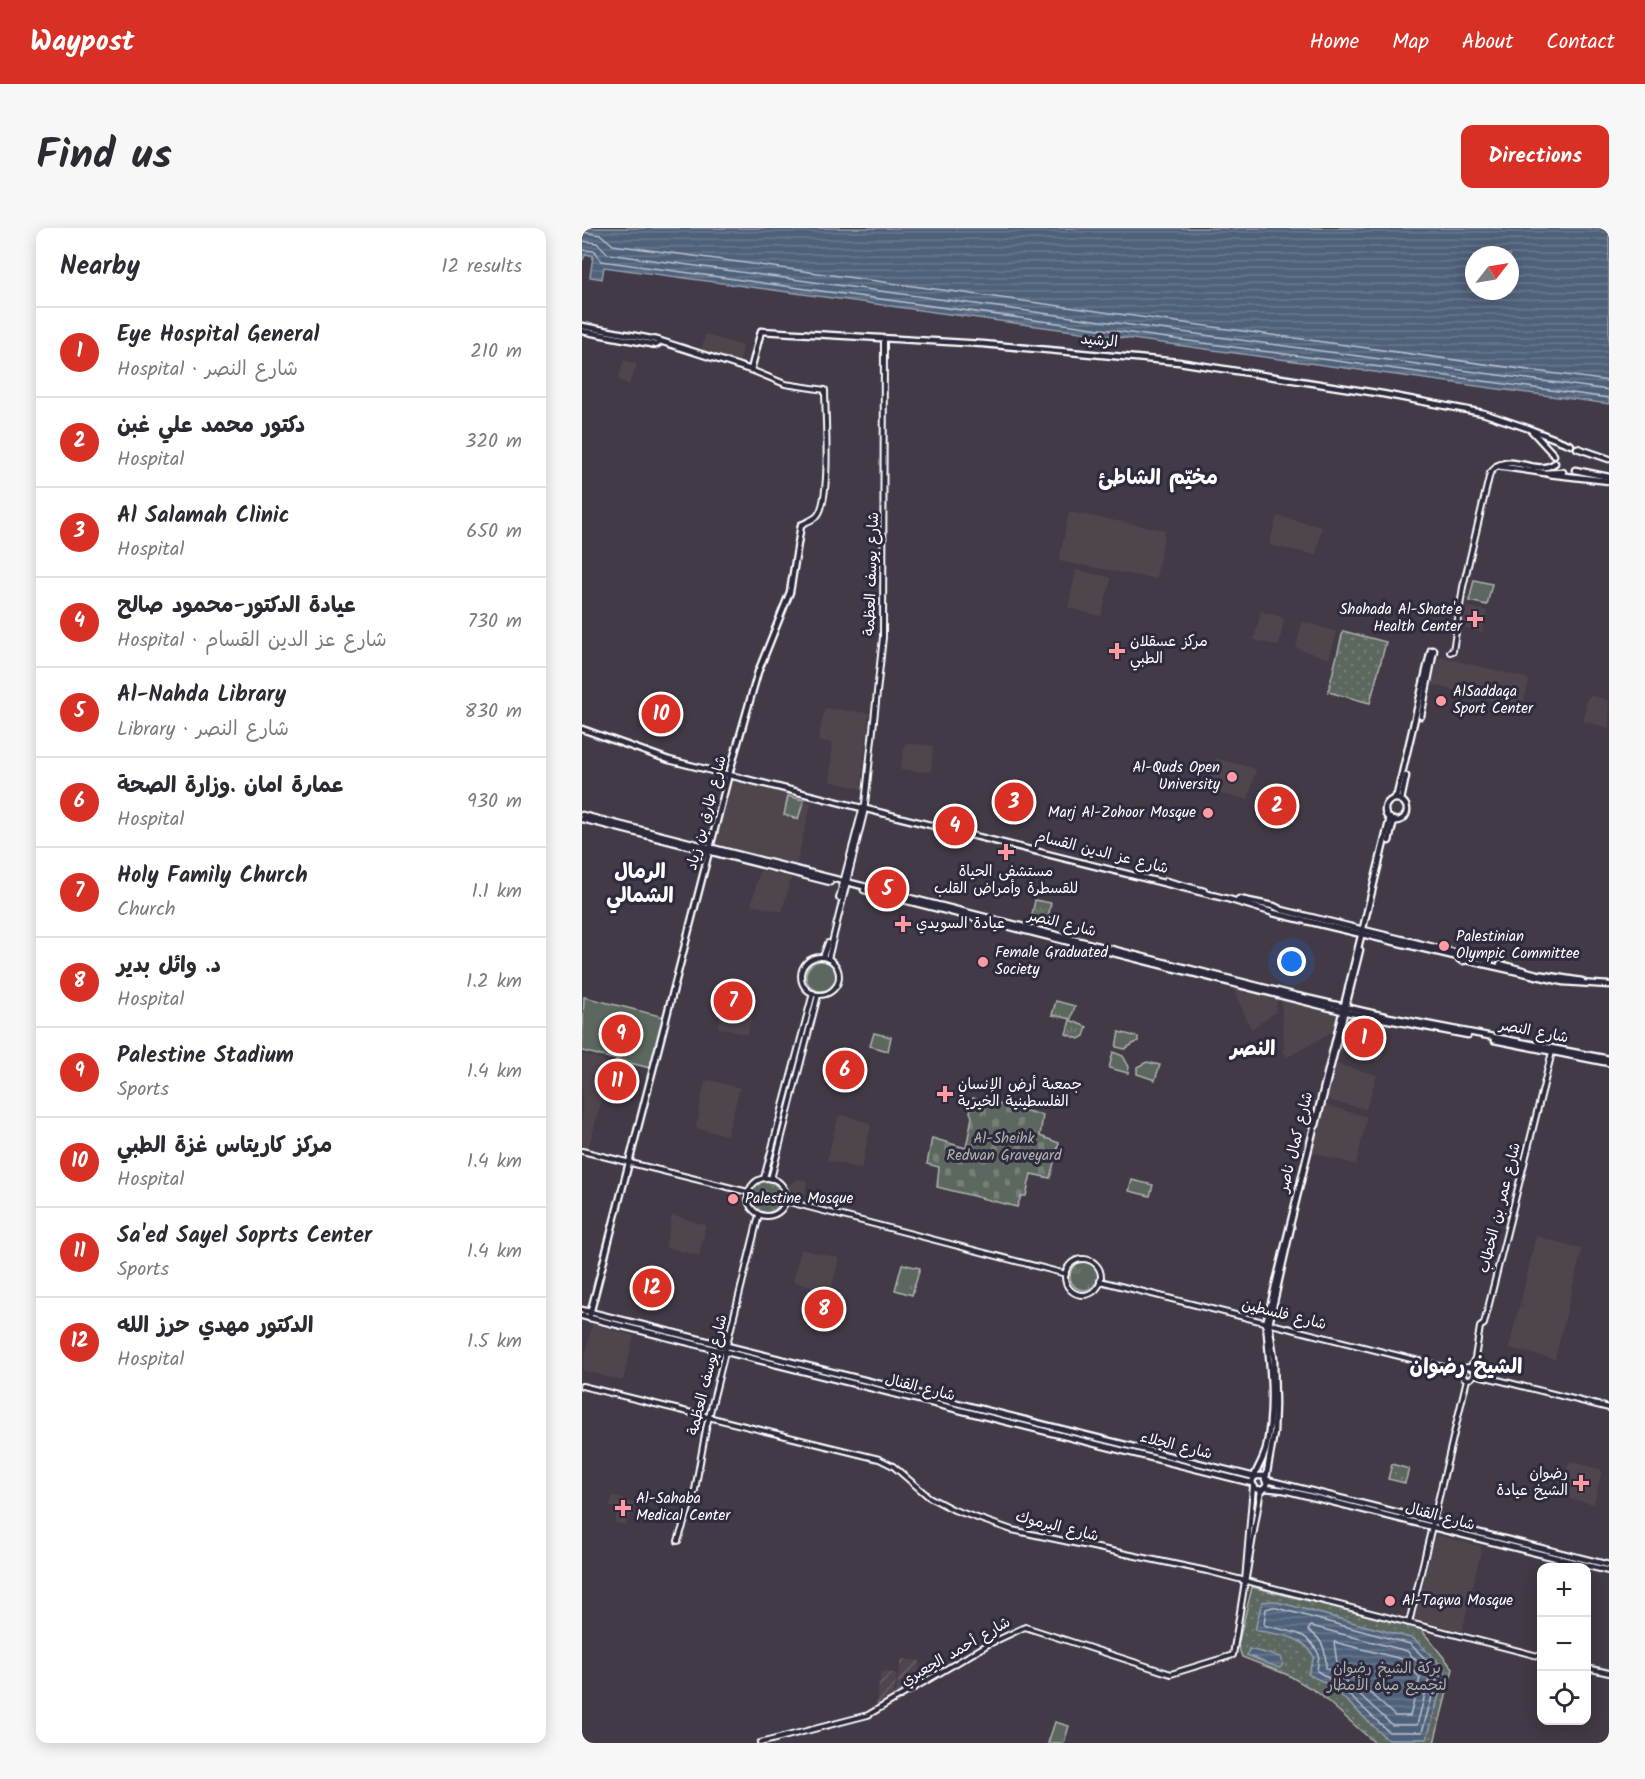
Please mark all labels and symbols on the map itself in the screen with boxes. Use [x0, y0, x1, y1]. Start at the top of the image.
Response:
north arrow [1465, 246, 1519, 300]
street label: الرشيد [1079, 327, 1119, 355]
district label: مخيّم الشاطئ [1098, 462, 1218, 495]
street label: شارع يوسف العظمة [858, 512, 886, 636]
place label: Shohada Al-Shate'e Health Center [1339, 598, 1463, 639]
marker: Shohada Al-Shate'e Health Center [1466, 610, 1484, 628]
place label: مركز عسقلان الطبي [1130, 630, 1208, 671]
marker: مركز عسقلان الطبي [1108, 642, 1126, 660]
place label: AlSaddaqa Sport Center [1453, 680, 1534, 721]
pin: 10 [642, 692, 680, 736]
marker: AlSaddaqa Sport Center [1434, 694, 1448, 708]
street label: شارع طارق بن زياد [680, 753, 734, 873]
place label: Al-Quds Open University [1132, 756, 1221, 797]
marker: Al-Quds Open University [1225, 770, 1239, 784]
pin: 3 [994, 780, 1034, 824]
pin: 2 [1258, 784, 1296, 828]
place label: Marj Al-Zohoor Mosque [1048, 801, 1196, 825]
pin: 4 [936, 804, 974, 848]
marker: Marj Al-Zohoor Mosque [1201, 806, 1215, 820]
street label: شارع عز الدين القسام [1033, 825, 1171, 881]
marker: مستشفى الحياة للقسطرة وأمراض القلب [997, 843, 1015, 861]
district label: الرمال الشمالي [606, 856, 674, 914]
place label: مستشفى الحياة للقسطرة وأمراض القلب [934, 860, 1078, 901]
pin: 5 [868, 866, 906, 912]
street label: شارع النصر [1023, 903, 1099, 944]
place label: عيادة السويدي [916, 912, 1005, 936]
marker: عيادة السويدي [894, 915, 912, 933]
place label: Palestinian Olympic Committee [1456, 925, 1580, 966]
marker: Palestinian Olympic Committee [1437, 939, 1451, 953]
place label: Female Graduated Society [995, 941, 1108, 982]
your location [1277, 947, 1306, 976]
marker: Female Graduated Society [976, 955, 990, 969]
pin: 7 [714, 978, 752, 1024]
pin: 9 [602, 1012, 640, 1056]
street label: شارع النصر [1496, 1013, 1571, 1050]
pin: 1 [1344, 1016, 1384, 1060]
district label: النصر [1229, 1033, 1275, 1066]
pin: 6 [826, 1048, 864, 1092]
pin: 11 [597, 1058, 636, 1104]
place label: جمعية أرض الإنسان الفلسطينية الخيرية [958, 1073, 1082, 1114]
marker: جمعية أرض الإنسان الفلسطينية الخيرية [936, 1085, 954, 1103]
street label: شارع كمال ناصر [1271, 1089, 1320, 1197]
park label: Al-Sheihk Redwan Graveyard [947, 1127, 1062, 1168]
street label: شارع عمر بن الخطاب [1472, 1140, 1528, 1276]
place label: Palestine Mosque [745, 1187, 853, 1211]
marker: Palestine Mosque [726, 1192, 740, 1206]
pin: 12 [632, 1266, 672, 1310]
pin: 8 [804, 1286, 844, 1332]
street label: شارع فلسطين [1239, 1293, 1329, 1337]
street label: شارع يوسف العظمة [681, 1312, 735, 1438]
district label: الشيخ رضوان [1410, 1351, 1522, 1384]
street label: شارع القنال [882, 1368, 958, 1408]
street label: شارع الجلاء [1137, 1425, 1215, 1467]
place label: رضوان الشيخ عيادة [1496, 1462, 1568, 1503]
marker: رضوان الشيخ عيادة [1572, 1474, 1590, 1492]
place label: Al-Sahaba Medical Center [636, 1487, 731, 1528]
street label: شارع القنال [1402, 1496, 1478, 1538]
marker: Al-Sahaba Medical Center [614, 1499, 632, 1517]
street label: شارع اليرموك [1013, 1505, 1101, 1549]
place label: Al-Taqwa Mosque [1402, 1589, 1513, 1613]
marker: Al-Taqwa Mosque [1383, 1594, 1397, 1608]
street label: شارع أحمد الجعبري [897, 1611, 1015, 1693]
park label: بركة الشيخ رضوان لتجميع مياه الأمطار [1326, 1657, 1447, 1698]

